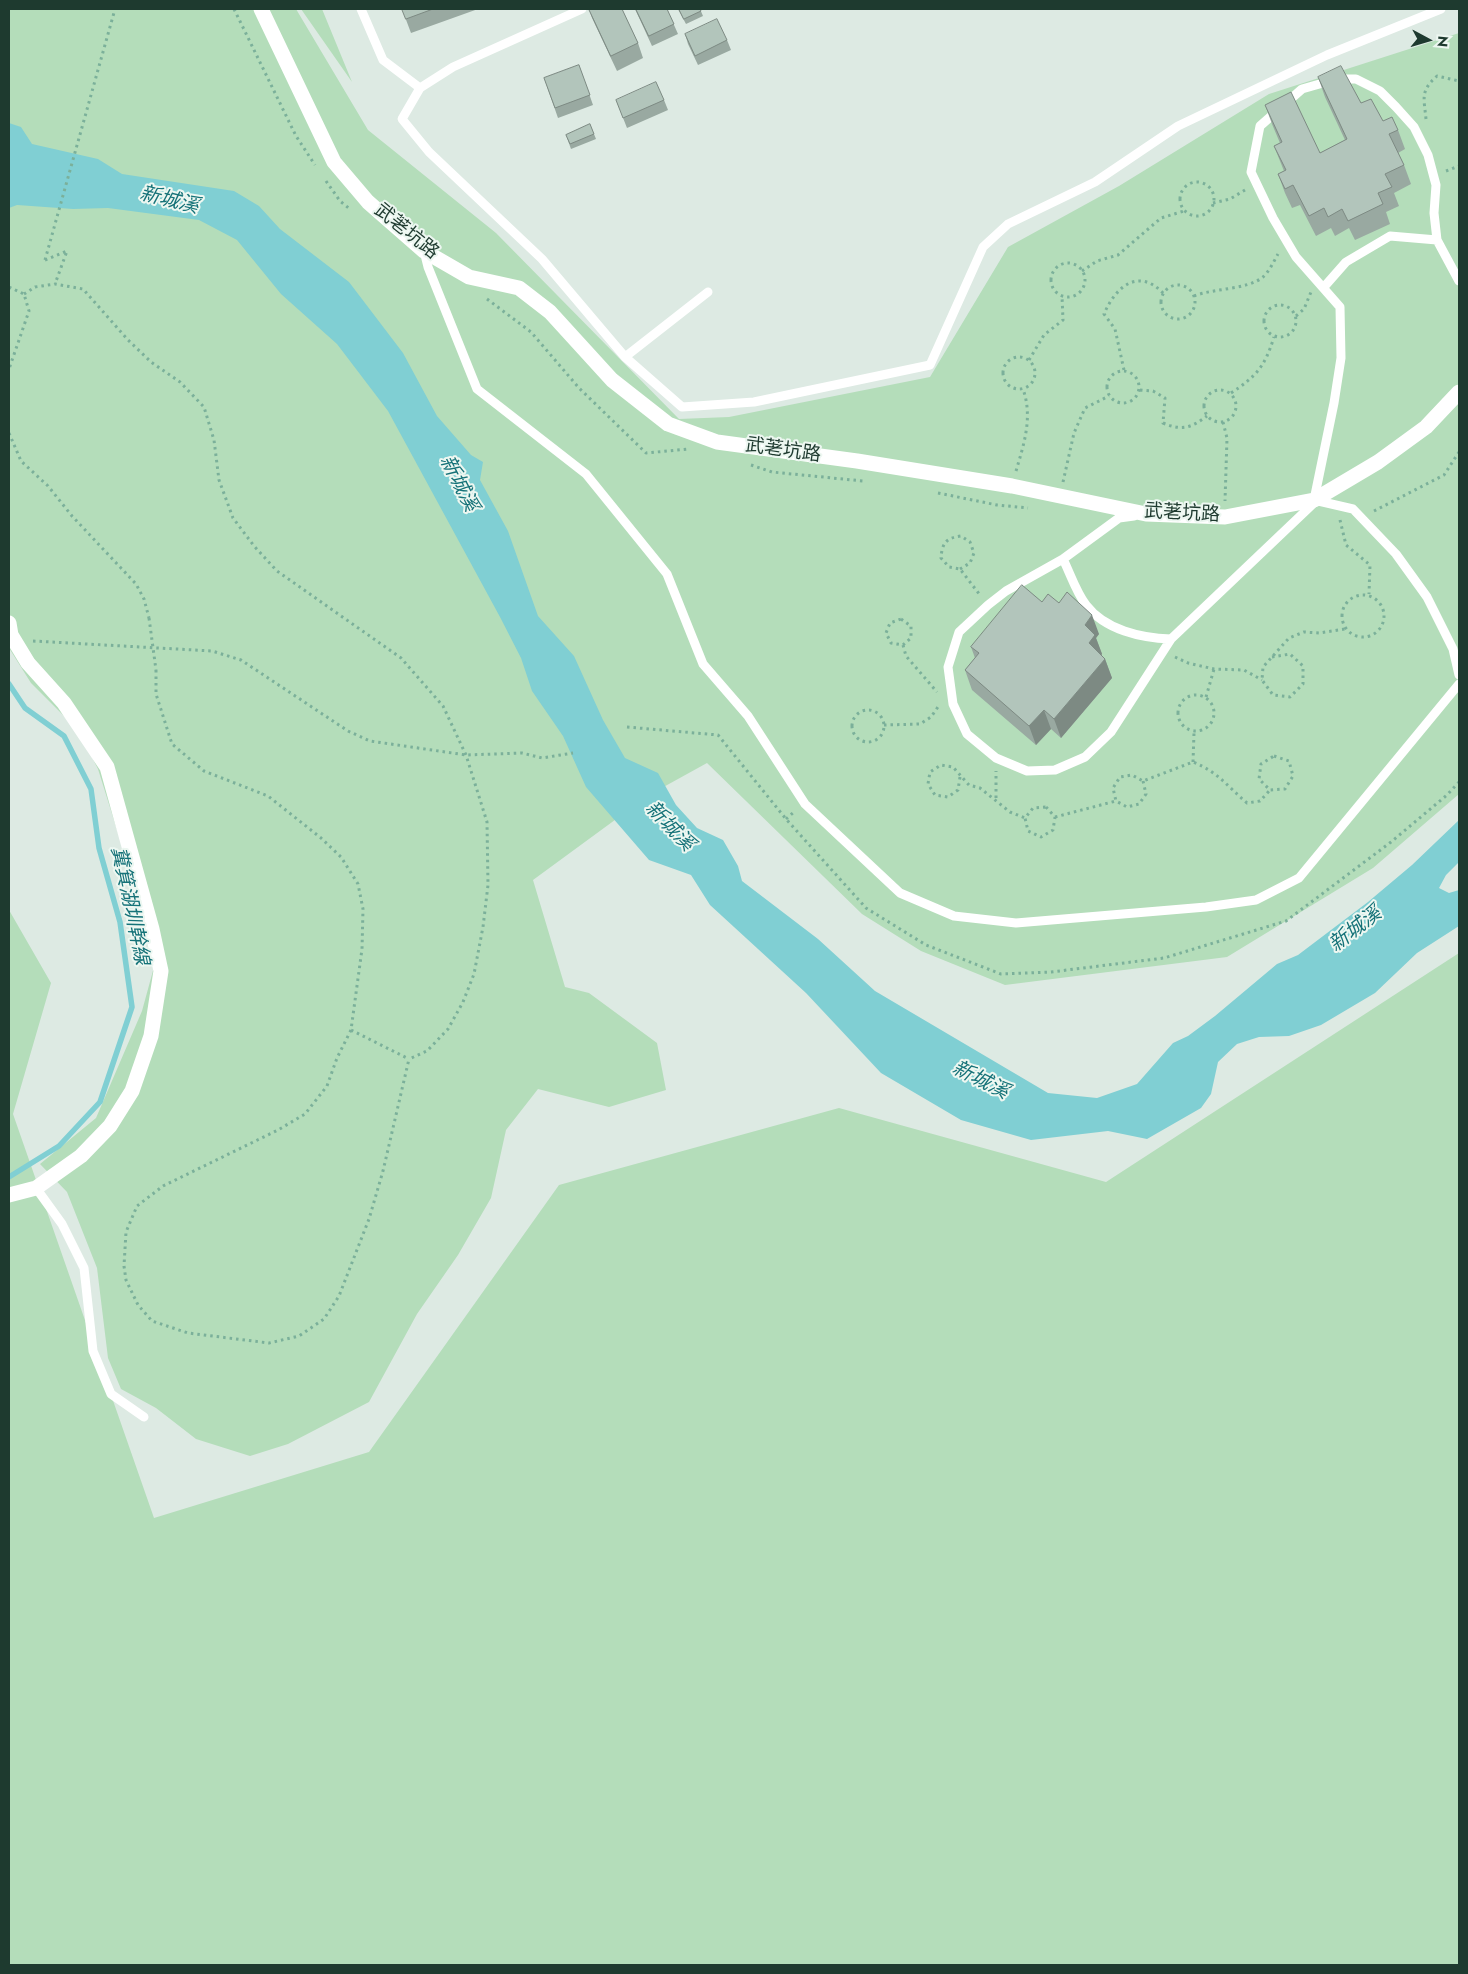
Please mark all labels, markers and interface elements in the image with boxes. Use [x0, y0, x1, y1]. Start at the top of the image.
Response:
north arrow [1403, 15, 1453, 65]
text: N [1432, 35, 1453, 48]
water label: 新城溪 [137, 182, 201, 220]
street label: 武荖坑路 [369, 199, 443, 265]
street label: 武荖坑路 [744, 434, 822, 468]
water label: 新城溪 [434, 452, 482, 516]
street label: 武荖坑路 [1143, 501, 1221, 527]
water label: 新城溪 [640, 797, 698, 857]
water label: 糞箕湖圳幹線 [105, 845, 153, 967]
water label: 新城溪 [1325, 902, 1387, 958]
water label: 新城溪 [948, 1057, 1012, 1105]

